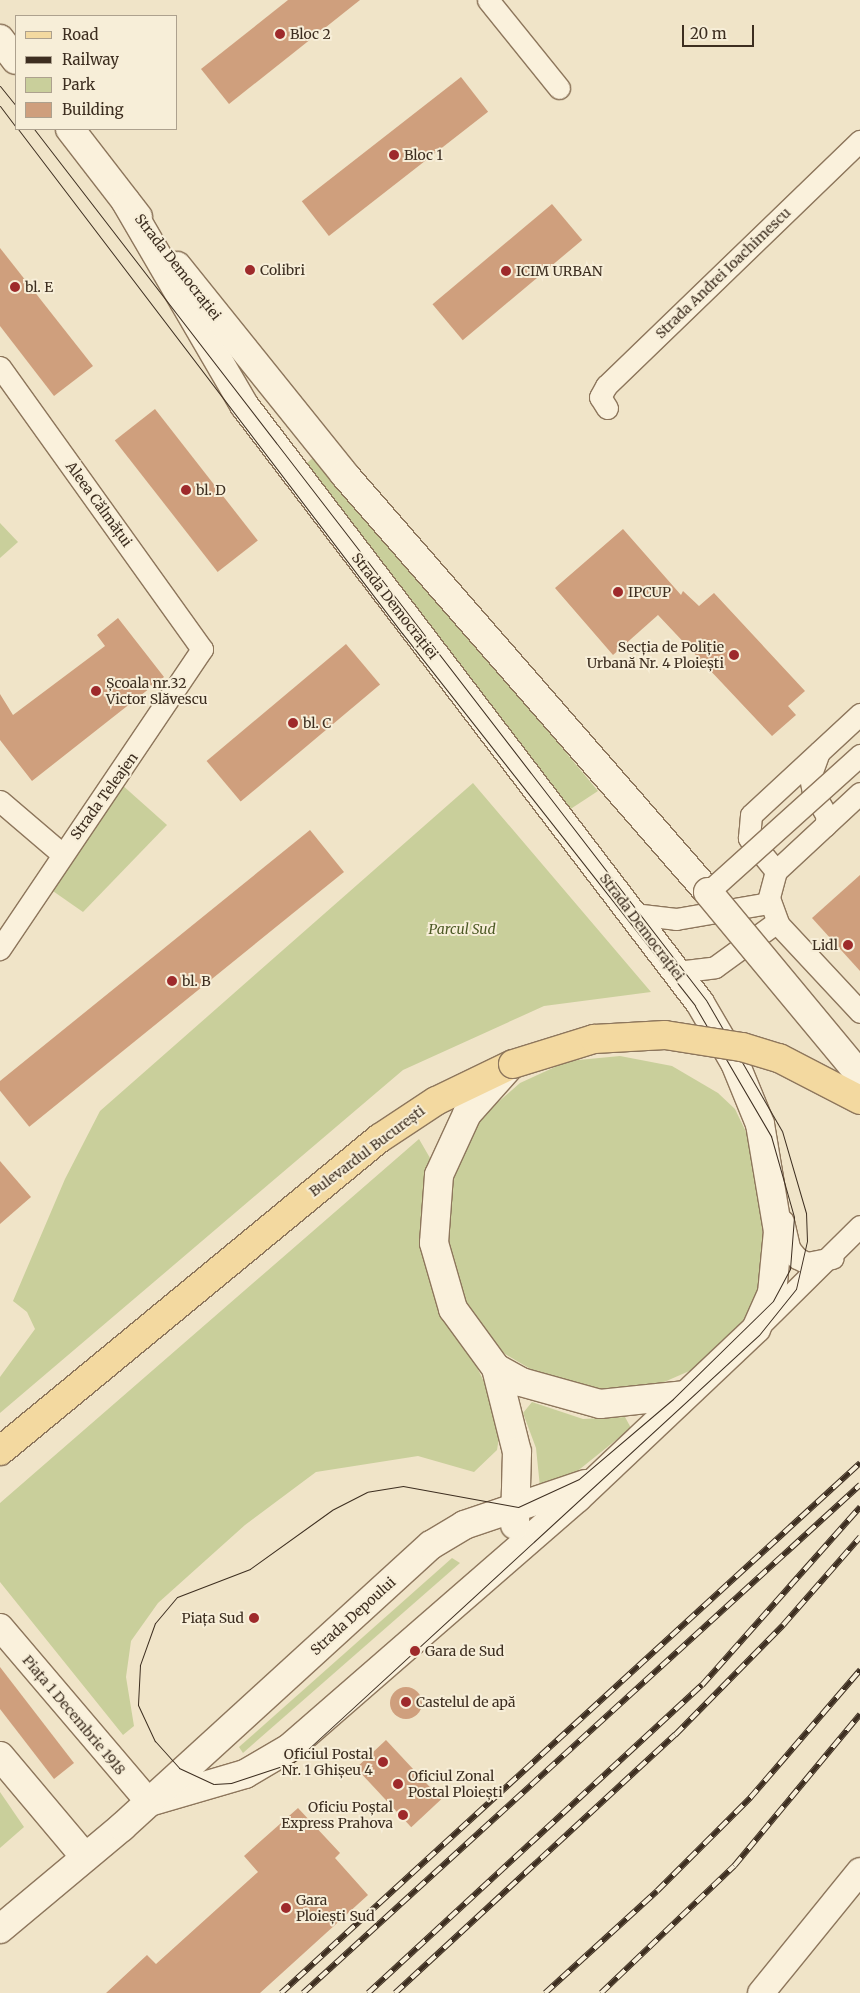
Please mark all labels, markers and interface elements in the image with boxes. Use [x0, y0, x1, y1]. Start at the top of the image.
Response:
legend [15, 15, 178, 130]
scale bar [685, 15, 758, 47]
text: 20 m [690, 24, 727, 43]
text: Road [62, 25, 98, 44]
place label: Bloc 2 [290, 26, 331, 42]
marker: Bloc 2 [274, 28, 286, 40]
text: Railway [62, 50, 119, 69]
text: Park [62, 75, 95, 94]
text: Building [62, 100, 124, 119]
place label: Bloc 1 [404, 147, 443, 163]
marker: Bloc 1 [388, 149, 400, 161]
street label: Strada Andrei Ioachimescu [652, 204, 794, 342]
street label: Strada Democrației [131, 211, 225, 323]
place label: Colibri [260, 262, 305, 278]
place label: ICIM URBAN [516, 263, 603, 279]
marker: Colibri [244, 264, 256, 276]
marker: ICIM URBAN [500, 265, 512, 277]
place label: bl. E [25, 279, 53, 295]
marker: bl. E [9, 281, 21, 293]
street label: Aleea Călmățui [62, 458, 136, 550]
place label: bl. D [196, 482, 226, 498]
marker: bl. D [180, 484, 192, 496]
street label: Strada Democrației [348, 550, 442, 662]
place label: IPCUP [628, 584, 671, 600]
marker: IPCUP [612, 586, 624, 598]
place label: Secția de Poliție Urbană Nr. 4 Ploiești [587, 639, 724, 672]
marker: Secția de Poliție Urbană Nr. 4 Ploiești [728, 649, 740, 661]
place label: Școala nr.32 Victor Slăvescu [106, 675, 208, 708]
marker: Școala nr.32 Victor Slăvescu [90, 685, 102, 697]
place label: bl. C [303, 715, 331, 731]
marker: bl. C [287, 717, 299, 729]
street label: Strada Teleajen [67, 749, 141, 843]
street label: Strada Democrației [596, 870, 688, 984]
park label: Parcul Sud [428, 921, 496, 937]
place label: Lidl [812, 937, 838, 953]
marker: Lidl [842, 939, 854, 951]
place label: bl. B [182, 973, 211, 989]
marker: bl. B [166, 975, 178, 987]
street label: Bulevardul București [306, 1102, 428, 1200]
street label: Strada Depoului [307, 1574, 399, 1658]
place label: Piața Sud [181, 1610, 244, 1626]
marker: Piața Sud [248, 1612, 260, 1624]
place label: Gara de Sud [425, 1643, 504, 1659]
marker: Gara de Sud [409, 1645, 421, 1657]
street label: Piața 1 Decembrie 1918 [19, 1652, 129, 1778]
place label: Castelul de apă [416, 1694, 516, 1710]
marker: Castelul de apă [400, 1696, 412, 1708]
place label: Oficiul Postal Nr. 1 Ghișeu 4 [282, 1746, 373, 1778]
marker: Oficiul Postal Nr. 1 Ghișeu 4 [377, 1756, 389, 1768]
place label: Oficiul Zonal Postal Ploiești [408, 1768, 503, 1800]
marker: Oficiul Zonal Postal Ploiești [392, 1778, 404, 1790]
place label: Oficiu Poștal Express Prahova [281, 1799, 393, 1831]
marker: Oficiu Poștal Express Prahova [397, 1809, 409, 1821]
place label: Gara Ploiești Sud [296, 1892, 375, 1924]
marker: Gara Ploiești Sud [280, 1902, 292, 1914]

